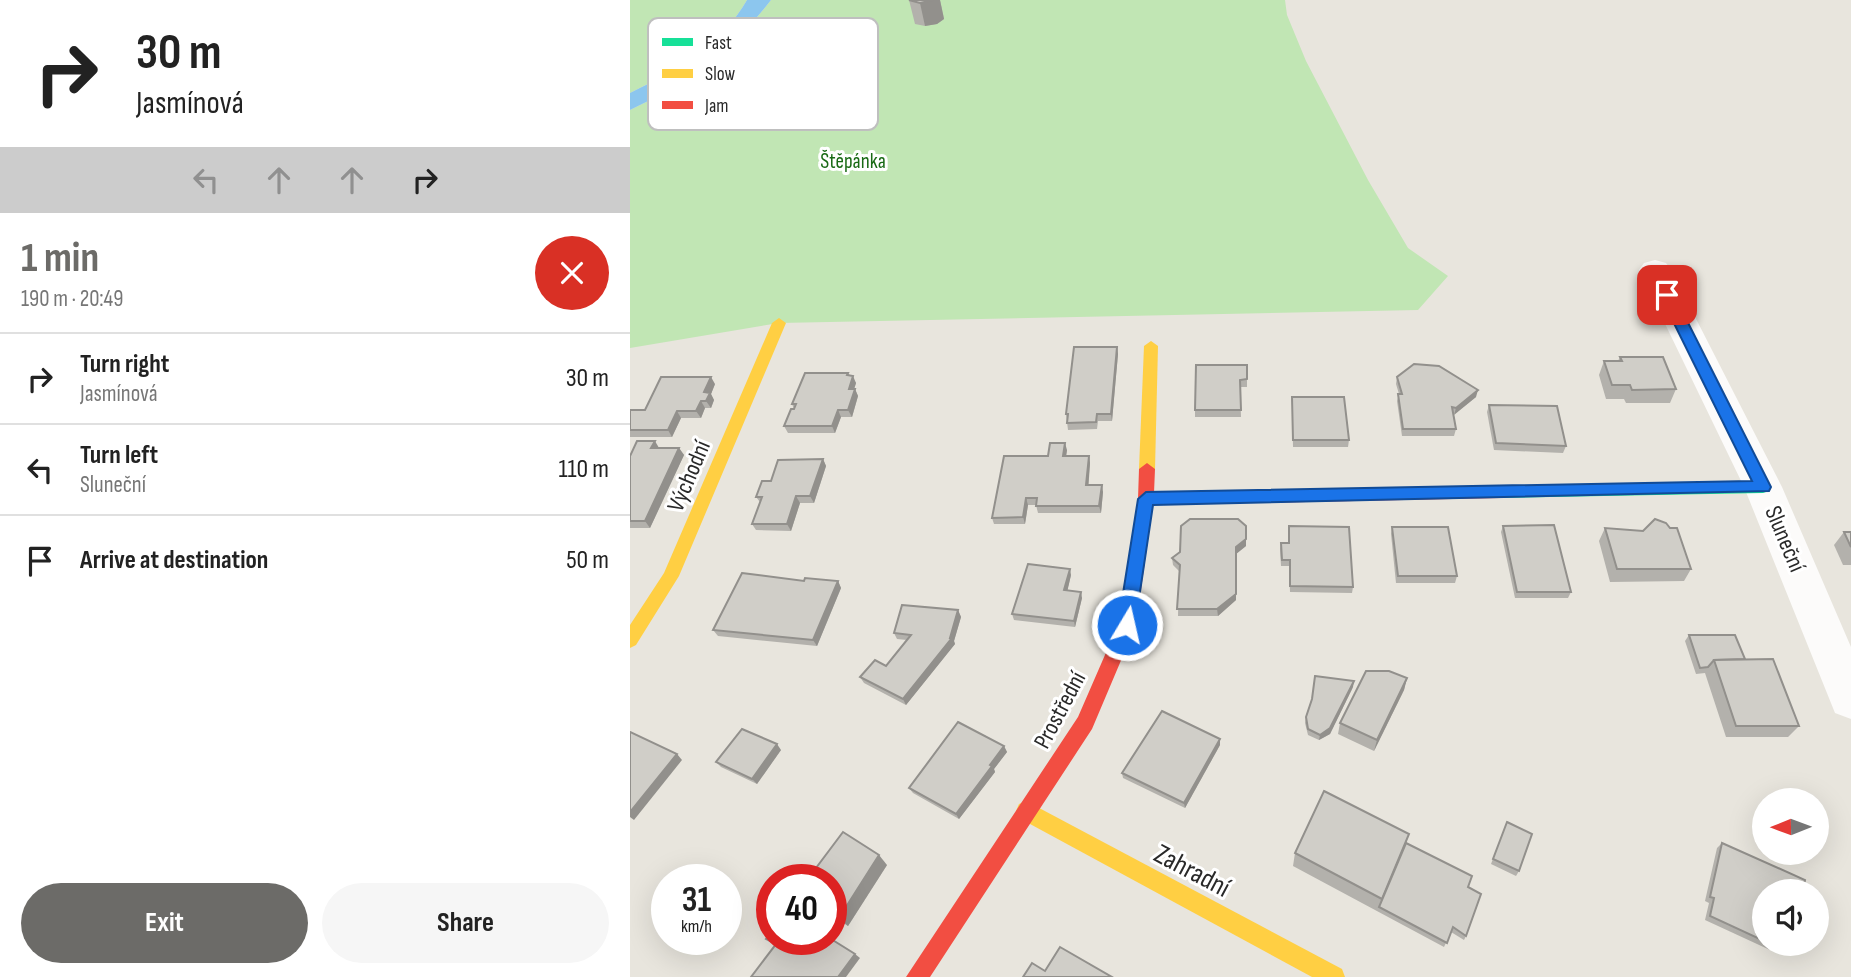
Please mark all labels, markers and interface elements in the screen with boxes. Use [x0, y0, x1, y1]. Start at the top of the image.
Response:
legend [648, 18, 878, 130]
text: 30 m [136, 24, 221, 83]
icon: right [21, 28, 112, 119]
text: Fast [705, 32, 732, 55]
text: Slow [705, 63, 735, 86]
text: Jasmínová [136, 84, 244, 123]
text: Jam [704, 95, 728, 118]
park label: Štěpánka [820, 149, 886, 174]
icon: left [187, 161, 225, 199]
icon: ahead [260, 161, 298, 199]
icon: ahead [333, 161, 371, 199]
icon: right [406, 161, 444, 199]
text: 1 min [21, 233, 99, 284]
button: close [535, 236, 609, 310]
pin [1637, 265, 1697, 325]
icon: arrive [1648, 276, 1686, 314]
text: 190 m · 20:49 [21, 285, 123, 313]
text: Turn right [80, 349, 169, 380]
icon: right [21, 360, 59, 398]
text: 30 m [566, 363, 609, 394]
text: Jasmínová [80, 380, 158, 408]
street label: Východní [661, 436, 717, 516]
text: Turn left [80, 440, 158, 471]
icon: left [21, 451, 59, 489]
text: 110 m [558, 454, 609, 485]
text: Sluneční [80, 471, 146, 499]
street label: Sluneční [1758, 502, 1812, 577]
icon: arrive [21, 542, 59, 580]
text: Arrive at destination [80, 545, 268, 576]
text: 50 m [566, 545, 609, 576]
position arrow [1090, 588, 1164, 662]
street label: Prostřední [1028, 666, 1093, 754]
north arrow [1752, 788, 1829, 864]
map controls [1752, 788, 1829, 956]
street label: Zahradní [1148, 837, 1236, 905]
speed limit sign: 40 [756, 864, 847, 955]
text: 31 [682, 879, 711, 922]
button: sound [1752, 879, 1829, 956]
button: Exit [21, 883, 308, 963]
button: Share [322, 883, 609, 963]
text: km/h [681, 916, 712, 937]

